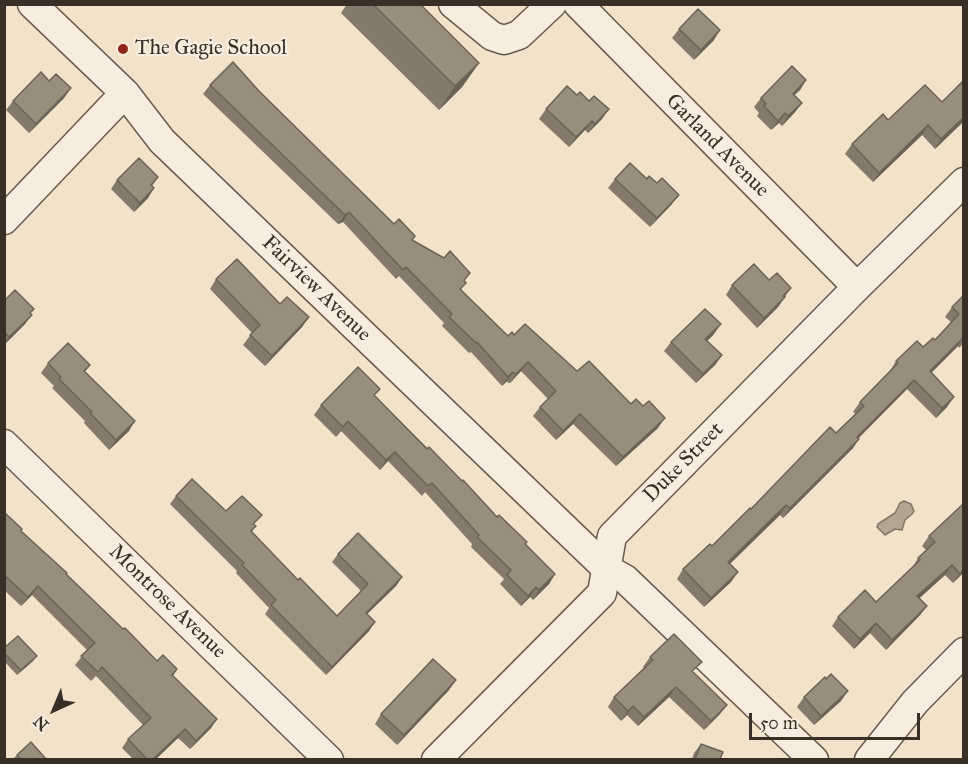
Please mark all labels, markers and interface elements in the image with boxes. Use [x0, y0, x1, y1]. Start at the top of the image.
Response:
place label: The Gagie School [135, 36, 287, 62]
marker: The Gagie School [116, 42, 130, 56]
street label: Garland Avenue [660, 89, 774, 203]
street label: Fairview Avenue [256, 231, 376, 347]
street label: Duke Street [639, 418, 729, 508]
street label: Montrose Avenue [103, 540, 231, 664]
north arrow [24, 680, 84, 740]
scale bar [752, 701, 923, 739]
text: N [30, 712, 53, 735]
text: 50 m [760, 712, 798, 734]

